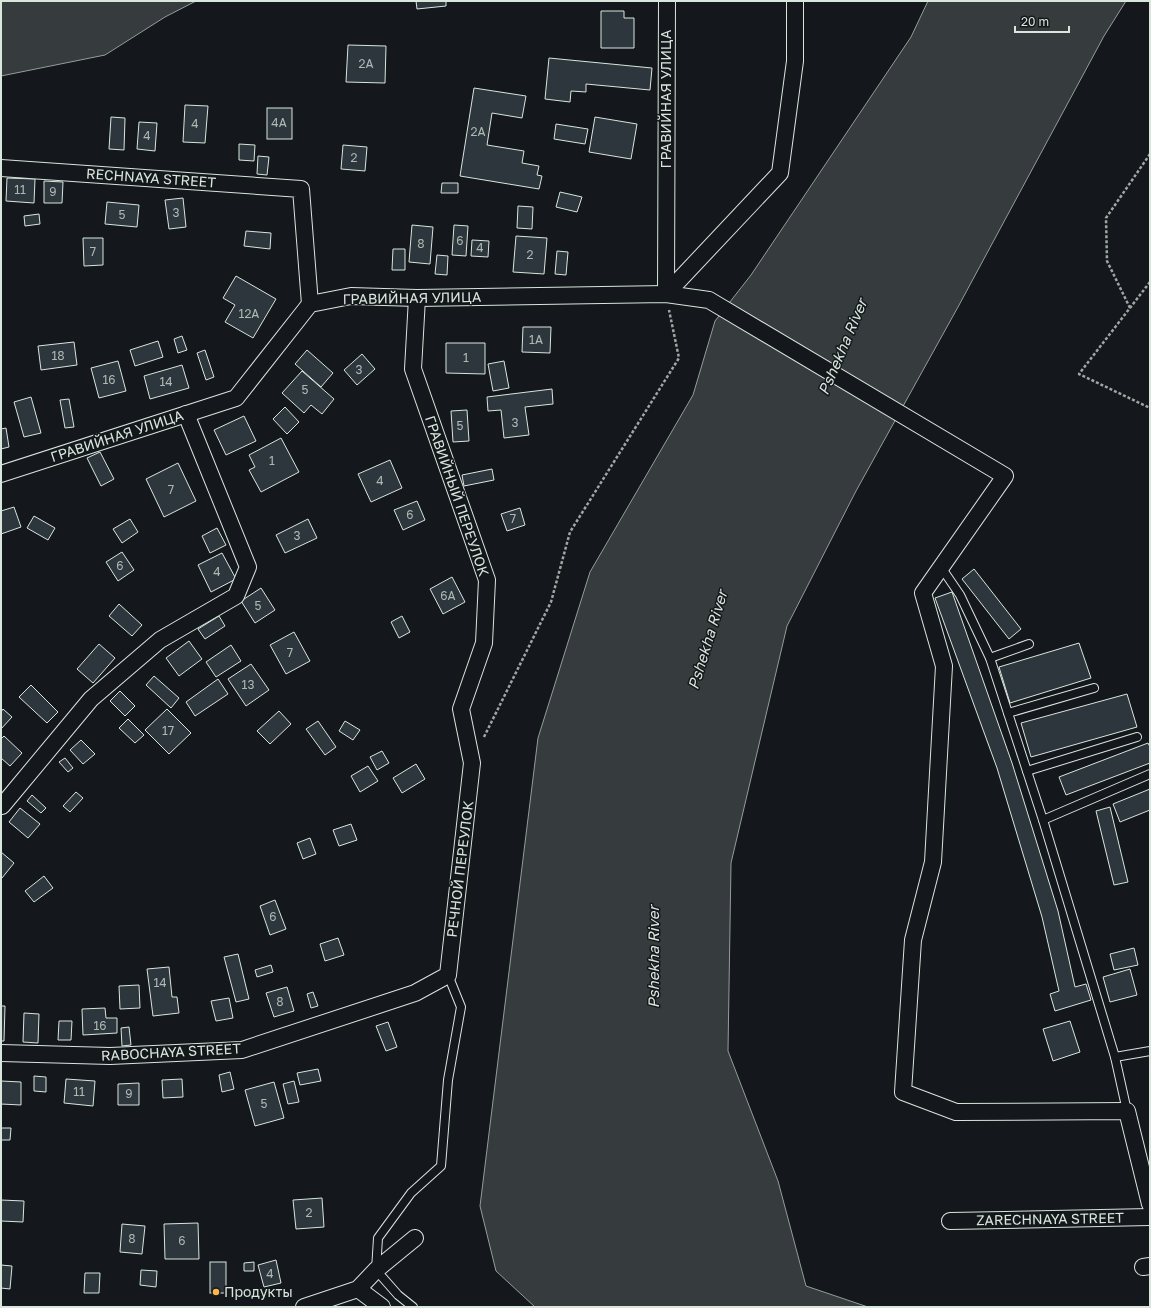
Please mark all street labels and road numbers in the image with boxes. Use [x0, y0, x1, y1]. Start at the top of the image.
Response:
street label: ГРАВИЙНАЯ УЛИЦА [657, 29, 674, 168]
street label: RECHNAYA STREET [86, 164, 217, 191]
street label: ГРАВИЙНАЯ УЛИЦА [342, 288, 482, 307]
street label: ГРАВИЙНАЯ УЛИЦА [48, 406, 186, 465]
street label: ГРАВИЙНЫЙ ПЕРЕУЛОК [422, 413, 493, 579]
street label: РЕЧНОЙ ПЕРЕУЛОК [443, 799, 476, 938]
street label: RABOCHAYA STREET [101, 1039, 242, 1064]
street label: ZARECHNAYA STREET [976, 1209, 1124, 1228]

